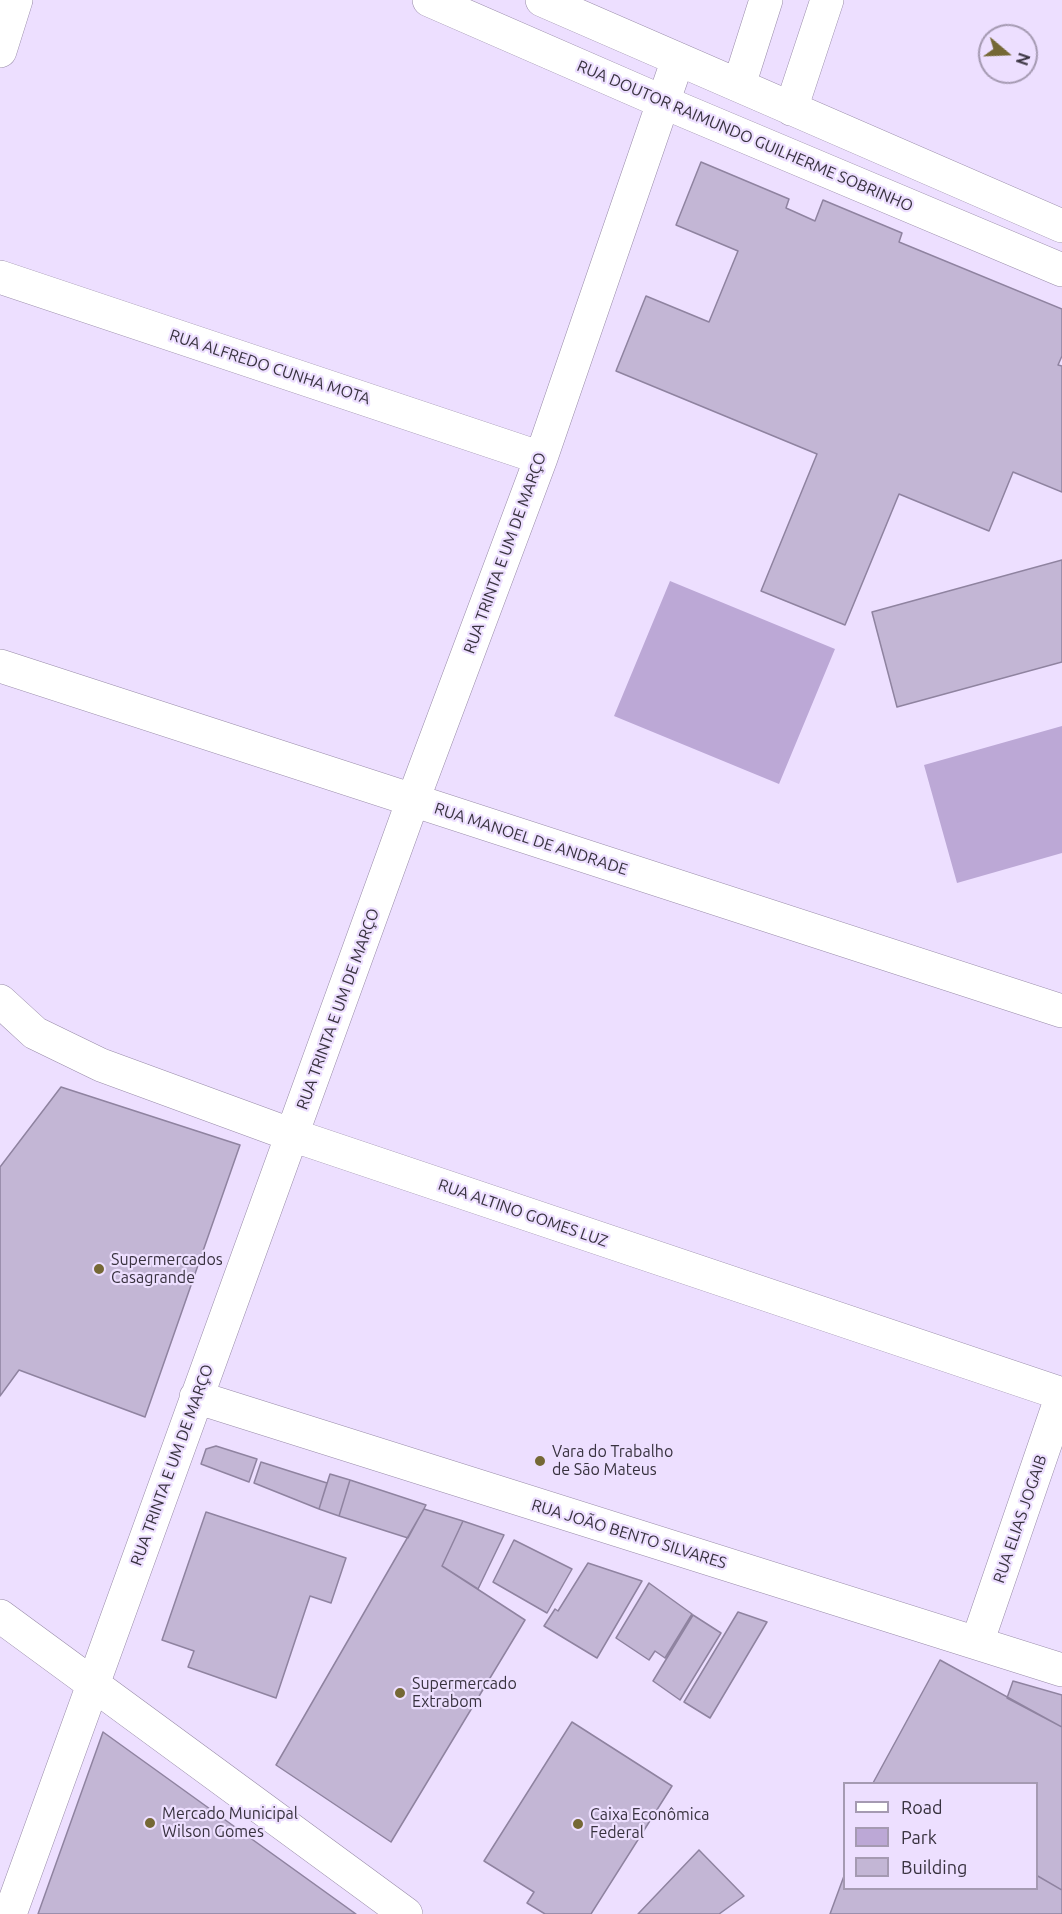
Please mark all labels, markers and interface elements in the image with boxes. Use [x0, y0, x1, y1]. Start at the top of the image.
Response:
north arrow [978, 24, 1038, 84]
text: N [1013, 51, 1034, 68]
street label: RUA DOUTOR RAIMUNDO GUILHERME SOBRINHO [574, 56, 916, 216]
street label: RUA ALFREDO CUNHA MOTA [167, 325, 373, 409]
street label: RUA TRINTA E UM DE MARÇO [460, 450, 550, 656]
street label: RUA MANOEL DE ANDRADE [432, 799, 630, 879]
street label: RUA TRINTA E UM DE MARÇO [293, 906, 383, 1112]
street label: RUA ALTINO GOMES LUZ [436, 1175, 610, 1251]
place label: Supermercados Casagrande [111, 1250, 223, 1288]
marker: Supermercados Casagrande [92, 1262, 106, 1276]
street label: RUA TRINTA E UM DE MARÇO [127, 1362, 217, 1568]
place label: Vara do Trabalho de São Mateus [552, 1442, 673, 1480]
street label: RUA ELIAS JOGAIB [989, 1452, 1051, 1586]
marker: Vara do Trabalho de São Mateus [533, 1454, 547, 1468]
street label: RUA JOÃO BENTO SILVARES [529, 1495, 729, 1573]
place label: Supermercado Extrabom [412, 1674, 517, 1712]
marker: Supermercado Extrabom [393, 1686, 407, 1700]
legend [843, 1782, 1038, 1890]
text: Road [901, 1797, 943, 1817]
place label: Mercado Municipal Wilson Gomes [162, 1804, 298, 1842]
place label: Caixa Econômica Federal [590, 1805, 709, 1843]
marker: Mercado Municipal Wilson Gomes [143, 1816, 157, 1830]
marker: Caixa Econômica Federal [571, 1817, 585, 1831]
text: Park [901, 1827, 937, 1847]
text: Building [901, 1857, 967, 1877]

